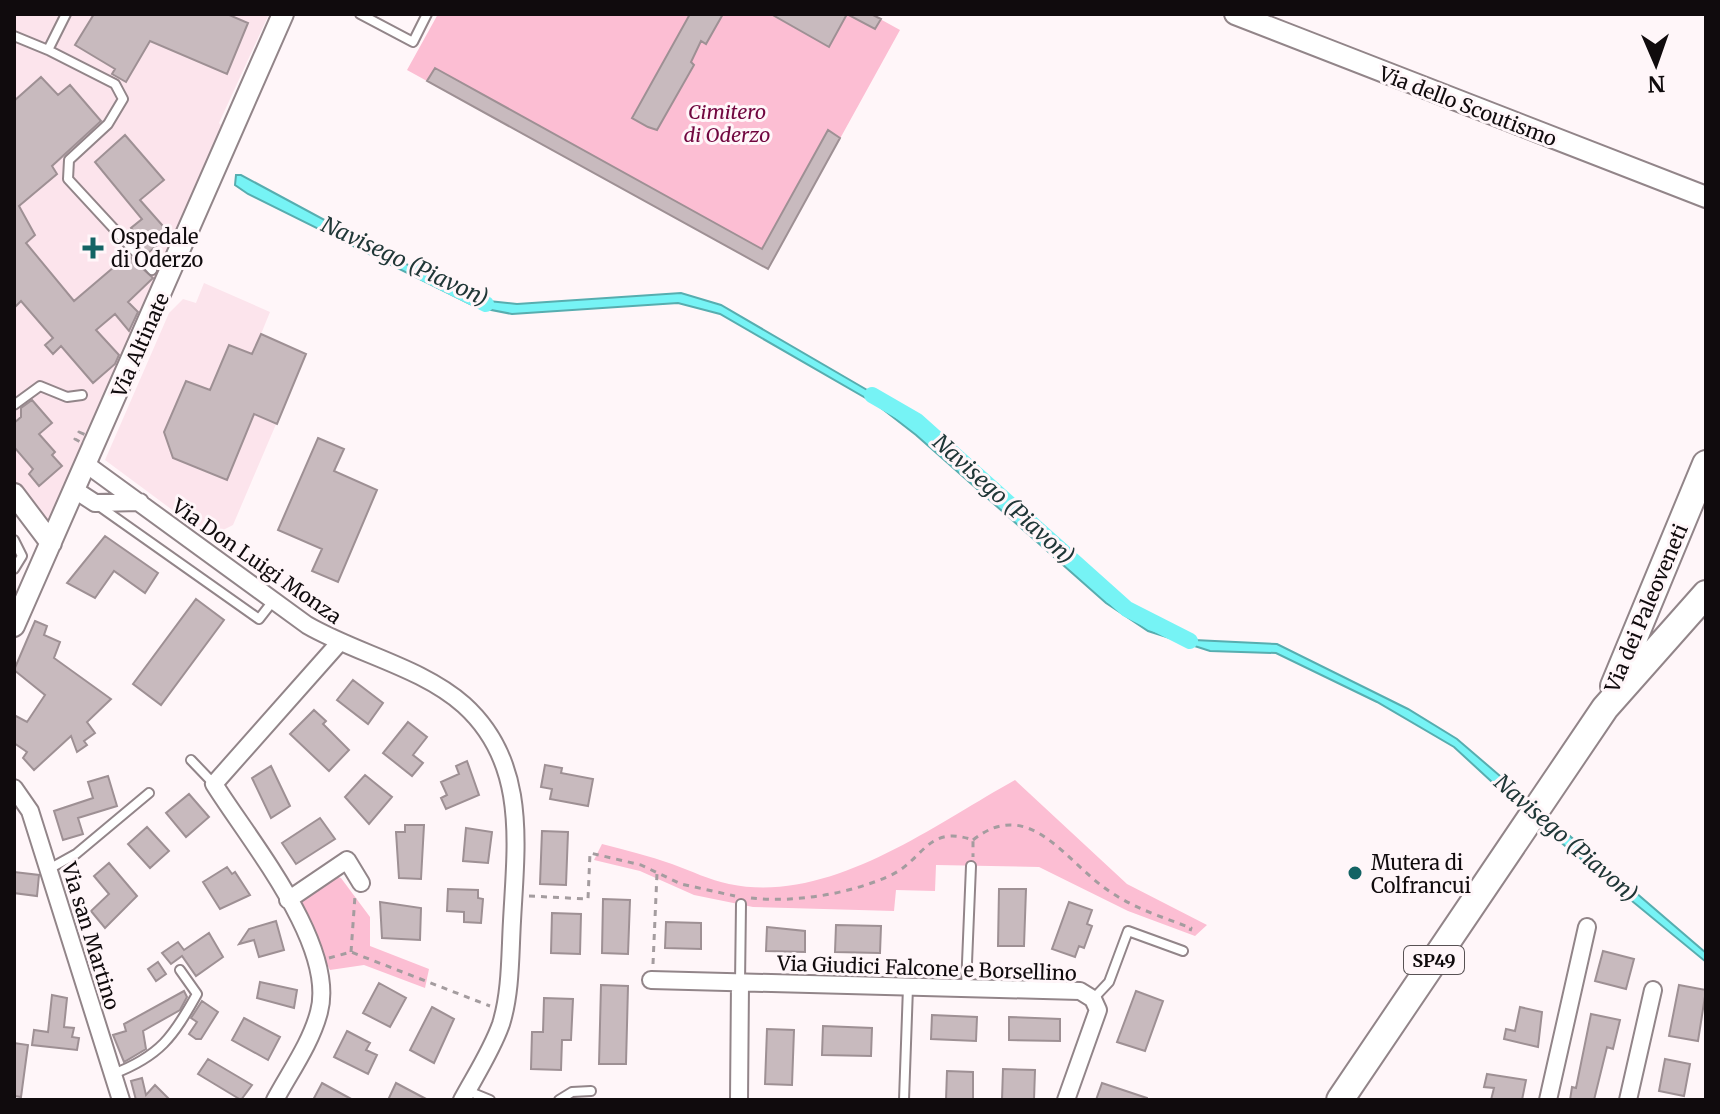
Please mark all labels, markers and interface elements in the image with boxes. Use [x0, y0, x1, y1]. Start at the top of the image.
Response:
north arrow [1616, 24, 1696, 104]
street label: Via dello Scoutismo [1375, 60, 1561, 151]
text: N [1647, 70, 1666, 98]
park label: Cimitero di Oderzo [684, 99, 770, 147]
water label: Navisego (Piavon) [317, 210, 493, 312]
place label: Ospedale di Oderzo [111, 224, 204, 272]
marker: Ospedale di Oderzo [82, 237, 104, 259]
street label: Via Altinate [105, 289, 174, 402]
water label: Navisego (Piavon) [927, 428, 1081, 570]
street label: Via Don Luigi Monza [167, 492, 347, 629]
street label: Via dei Paleoveneti [1599, 520, 1693, 697]
water label: Navisego (Piavon) [1488, 768, 1644, 908]
place label: Mutera di Colfrancui [1371, 850, 1471, 898]
street label: Via san Martino [56, 858, 125, 1013]
marker: Mutera di Colfrancui [1346, 864, 1364, 882]
road number: SP49 [1404, 946, 1464, 974]
street label: Via Giudici Falcone e Borsellino [776, 950, 1078, 986]

